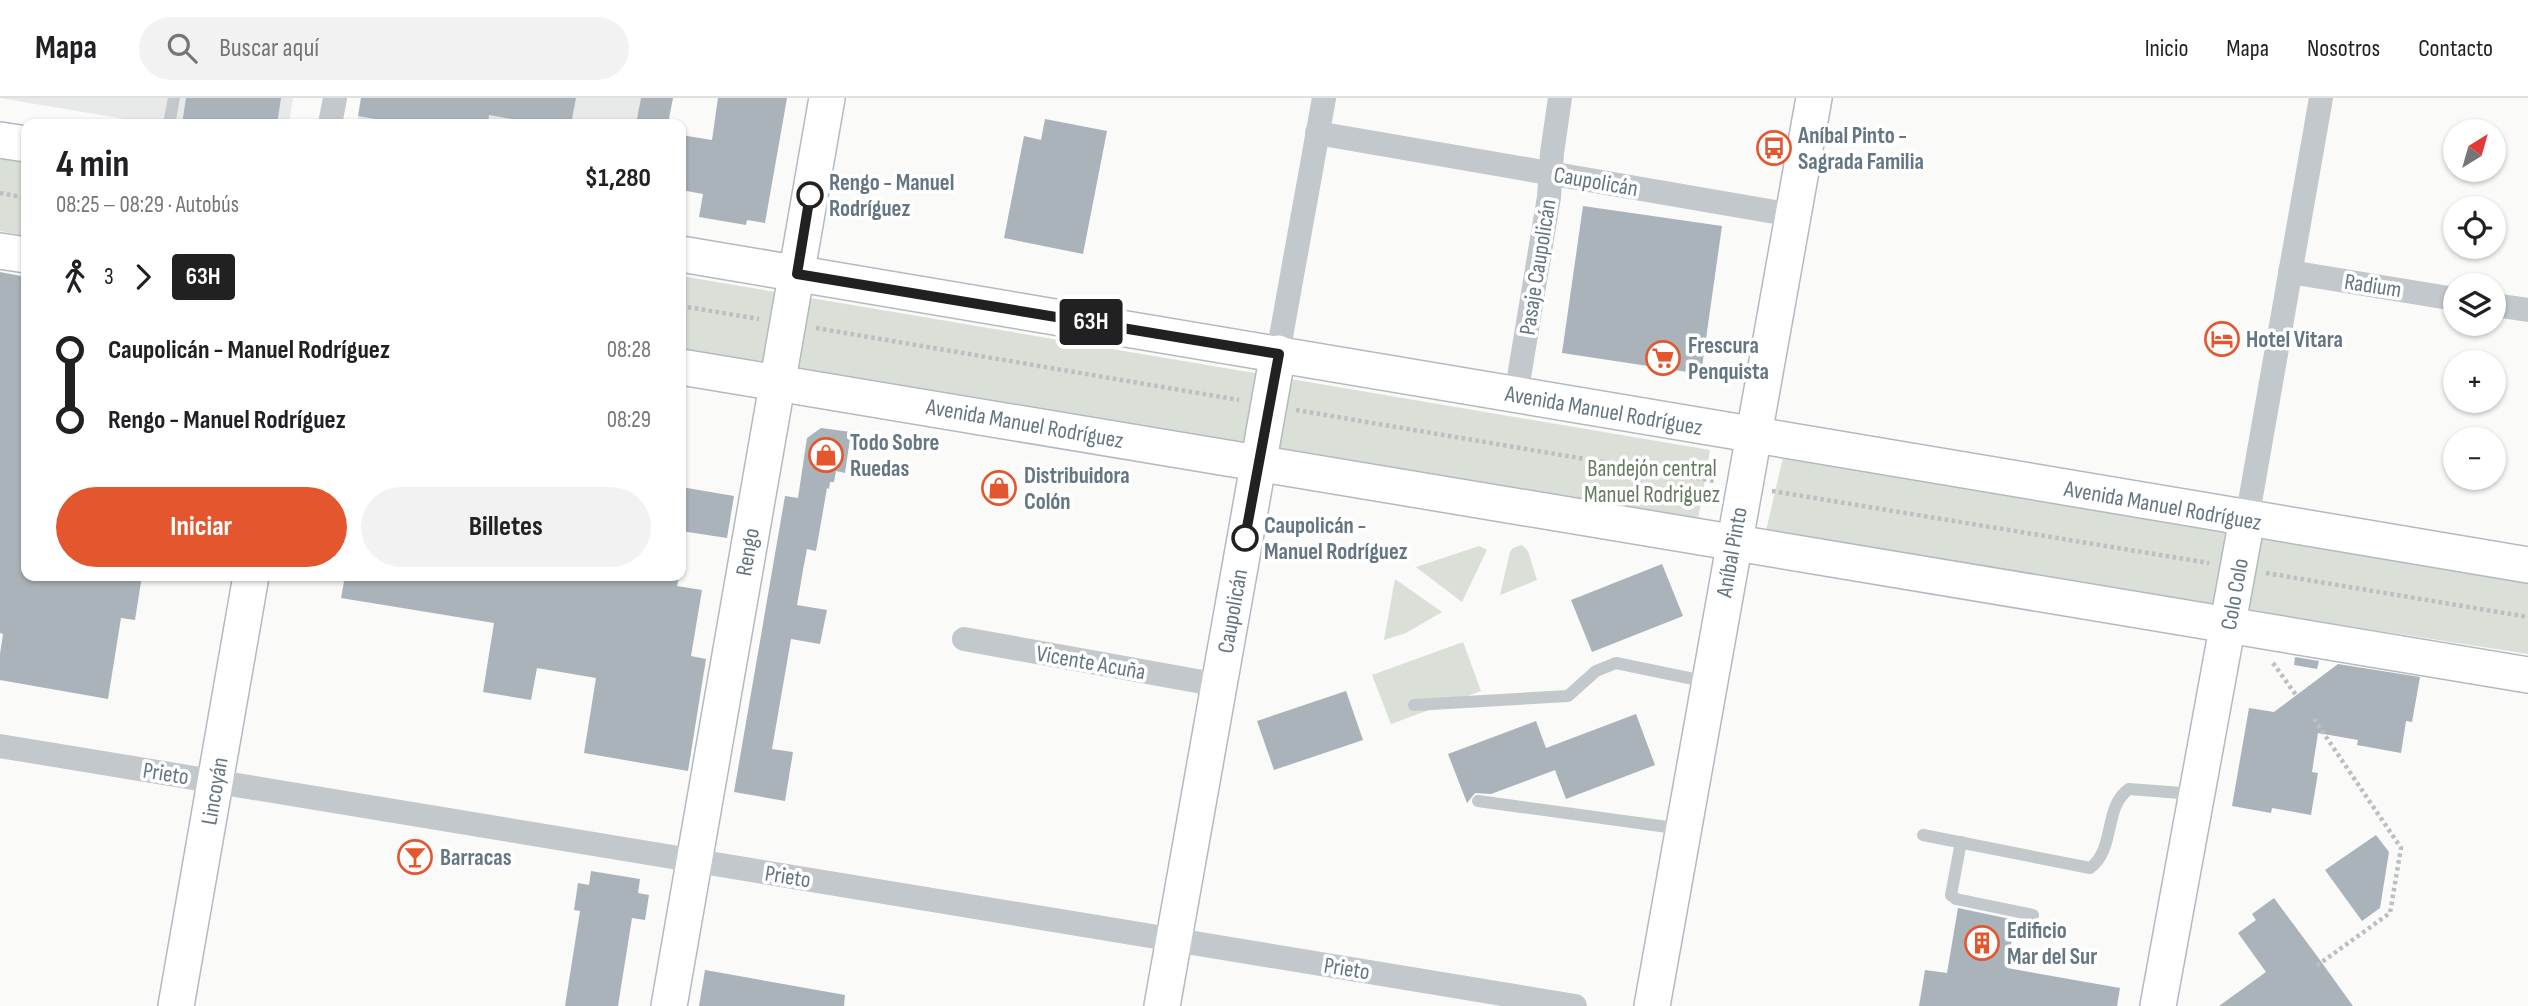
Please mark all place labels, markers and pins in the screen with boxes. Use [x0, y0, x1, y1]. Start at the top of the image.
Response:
place label: Aníbal Pinto - Sagrada Familia [1797, 122, 1924, 176]
bus stop icon: Aníbal Pinto - Sagrada Familia [1755, 129, 1793, 167]
place label: Rengo - Manuel Rodríguez [829, 169, 954, 223]
marker: Rengo - Manuel Rodríguez [797, 182, 823, 208]
hotel icon: Hotel Vitara [2203, 320, 2241, 358]
place label: Hotel Vitara [2246, 326, 2343, 354]
place label: Frescura Penquista [1688, 332, 1769, 386]
supermarket icon: Frescura Penquista [1644, 339, 1682, 377]
place label: Todo Sobre Ruedas [850, 429, 939, 483]
shop icon: Todo Sobre Ruedas [807, 436, 845, 474]
place label: Distribuidora Colón [1024, 462, 1130, 516]
shop icon: Distribuidora Colón [980, 469, 1018, 507]
place label: Caupolicán - Manuel Rodríguez [1264, 512, 1408, 566]
marker: Caupolicán - Manuel Rodríguez [1232, 525, 1258, 551]
bar icon: Barracas [396, 838, 434, 876]
place label: Barracas [440, 844, 512, 872]
place label: Edificio Mar del Sur [2007, 917, 2097, 971]
building icon: Edificio Mar del Sur [1963, 924, 2001, 962]

